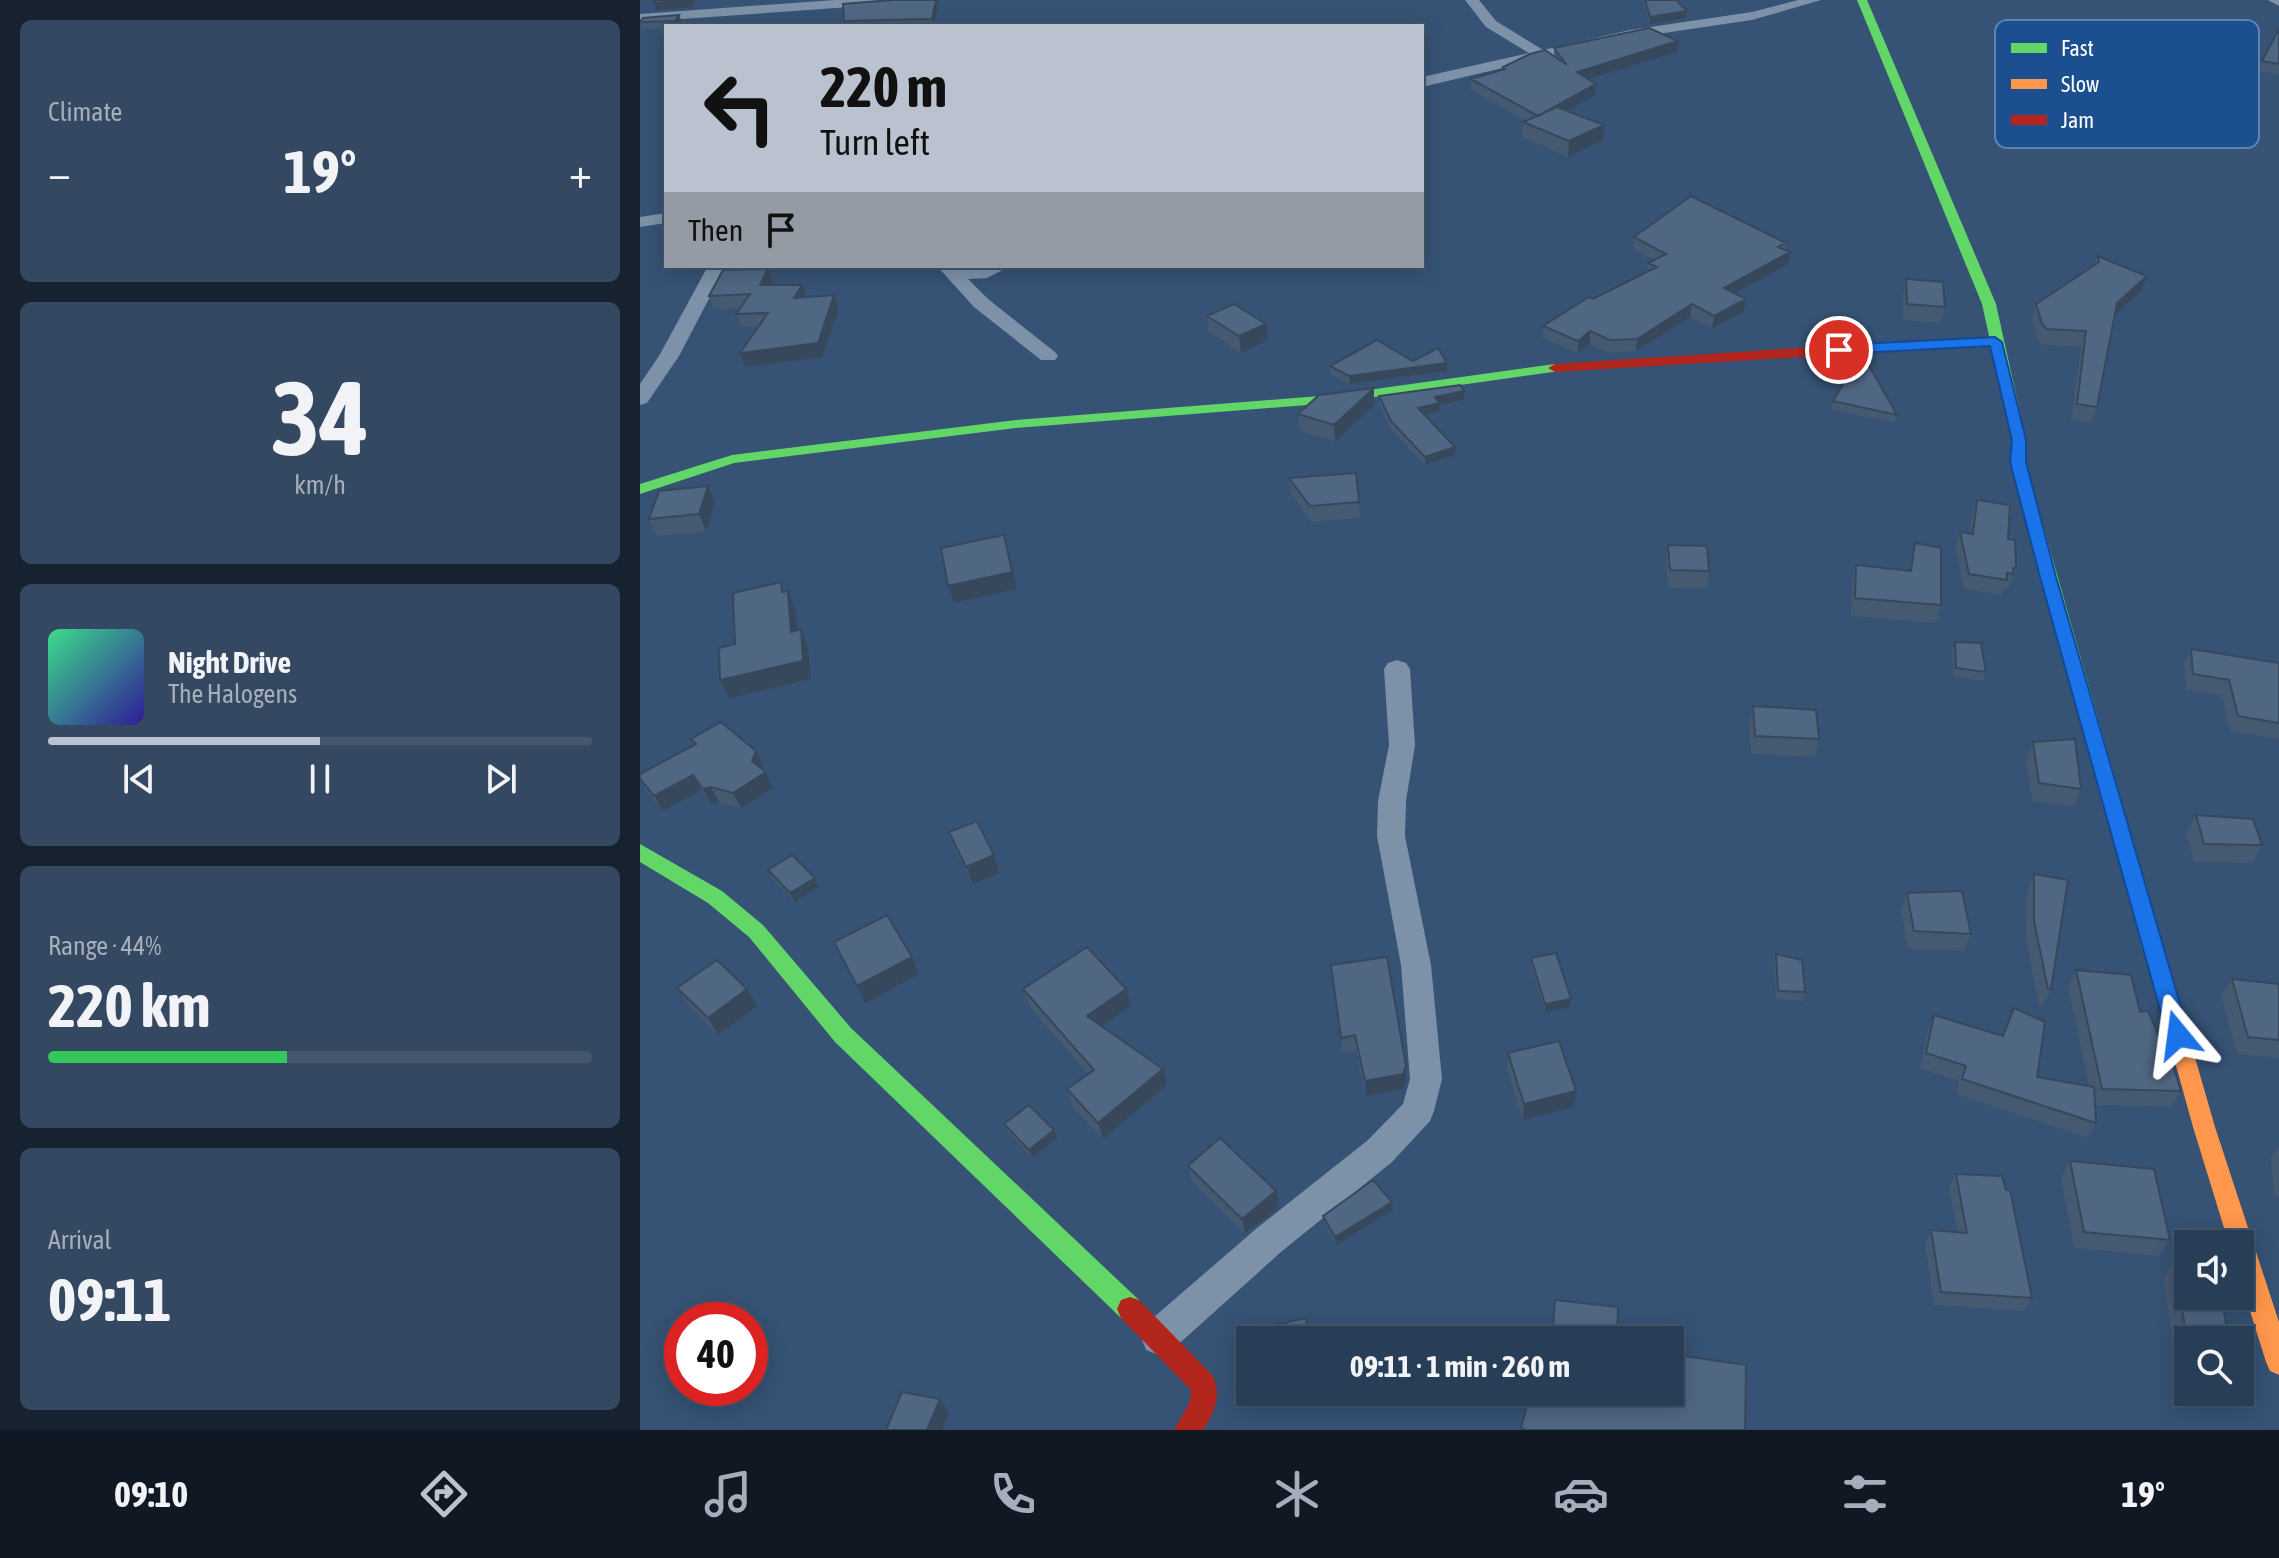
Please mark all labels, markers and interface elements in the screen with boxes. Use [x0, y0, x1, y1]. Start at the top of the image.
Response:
legend [1995, 20, 2259, 148]
text: Fast [2061, 35, 2094, 61]
text: 220 m [820, 55, 947, 119]
icon: left [688, 56, 792, 160]
text: Slow [2061, 71, 2099, 97]
text: Climate [48, 97, 122, 127]
text: Jam [2061, 107, 2094, 133]
text: Turn left [820, 121, 930, 163]
text: 19° [284, 137, 356, 206]
text: − [48, 147, 71, 197]
text: + [569, 147, 592, 197]
icon: arrive [759, 208, 803, 252]
text: Then [688, 213, 743, 247]
pin [1805, 316, 1873, 384]
icon: arrive [1817, 328, 1861, 372]
text: 34 [271, 358, 369, 477]
text: km/h [294, 470, 346, 500]
text: Night Drive [168, 645, 291, 679]
text: The Halogens [168, 679, 297, 709]
icon: previous [117, 757, 161, 801]
icon: pause [298, 757, 342, 801]
icon: next [479, 757, 523, 801]
text: Range · 44% [48, 931, 161, 961]
text: 220 km [48, 971, 210, 1040]
position arrow [2136, 993, 2220, 1077]
text: Arrival [48, 1225, 112, 1255]
map controls [2174, 1230, 2254, 1406]
button: sound [2174, 1230, 2254, 1310]
text: 09:11 [48, 1265, 171, 1334]
speed limit sign: 40 [664, 1302, 768, 1406]
button: search [2174, 1326, 2254, 1406]
text: 09:11 · 1 min · 260 m [1350, 1349, 1570, 1383]
icon: directions [416, 1466, 472, 1522]
icon: music [700, 1466, 756, 1522]
icon: phone [985, 1466, 1041, 1522]
icon: climate [1269, 1466, 1325, 1522]
icon: car [1553, 1466, 1609, 1522]
icon: filters [1837, 1466, 1893, 1522]
text: 09:10 [114, 1473, 188, 1515]
text: 19° [2121, 1473, 2165, 1515]

